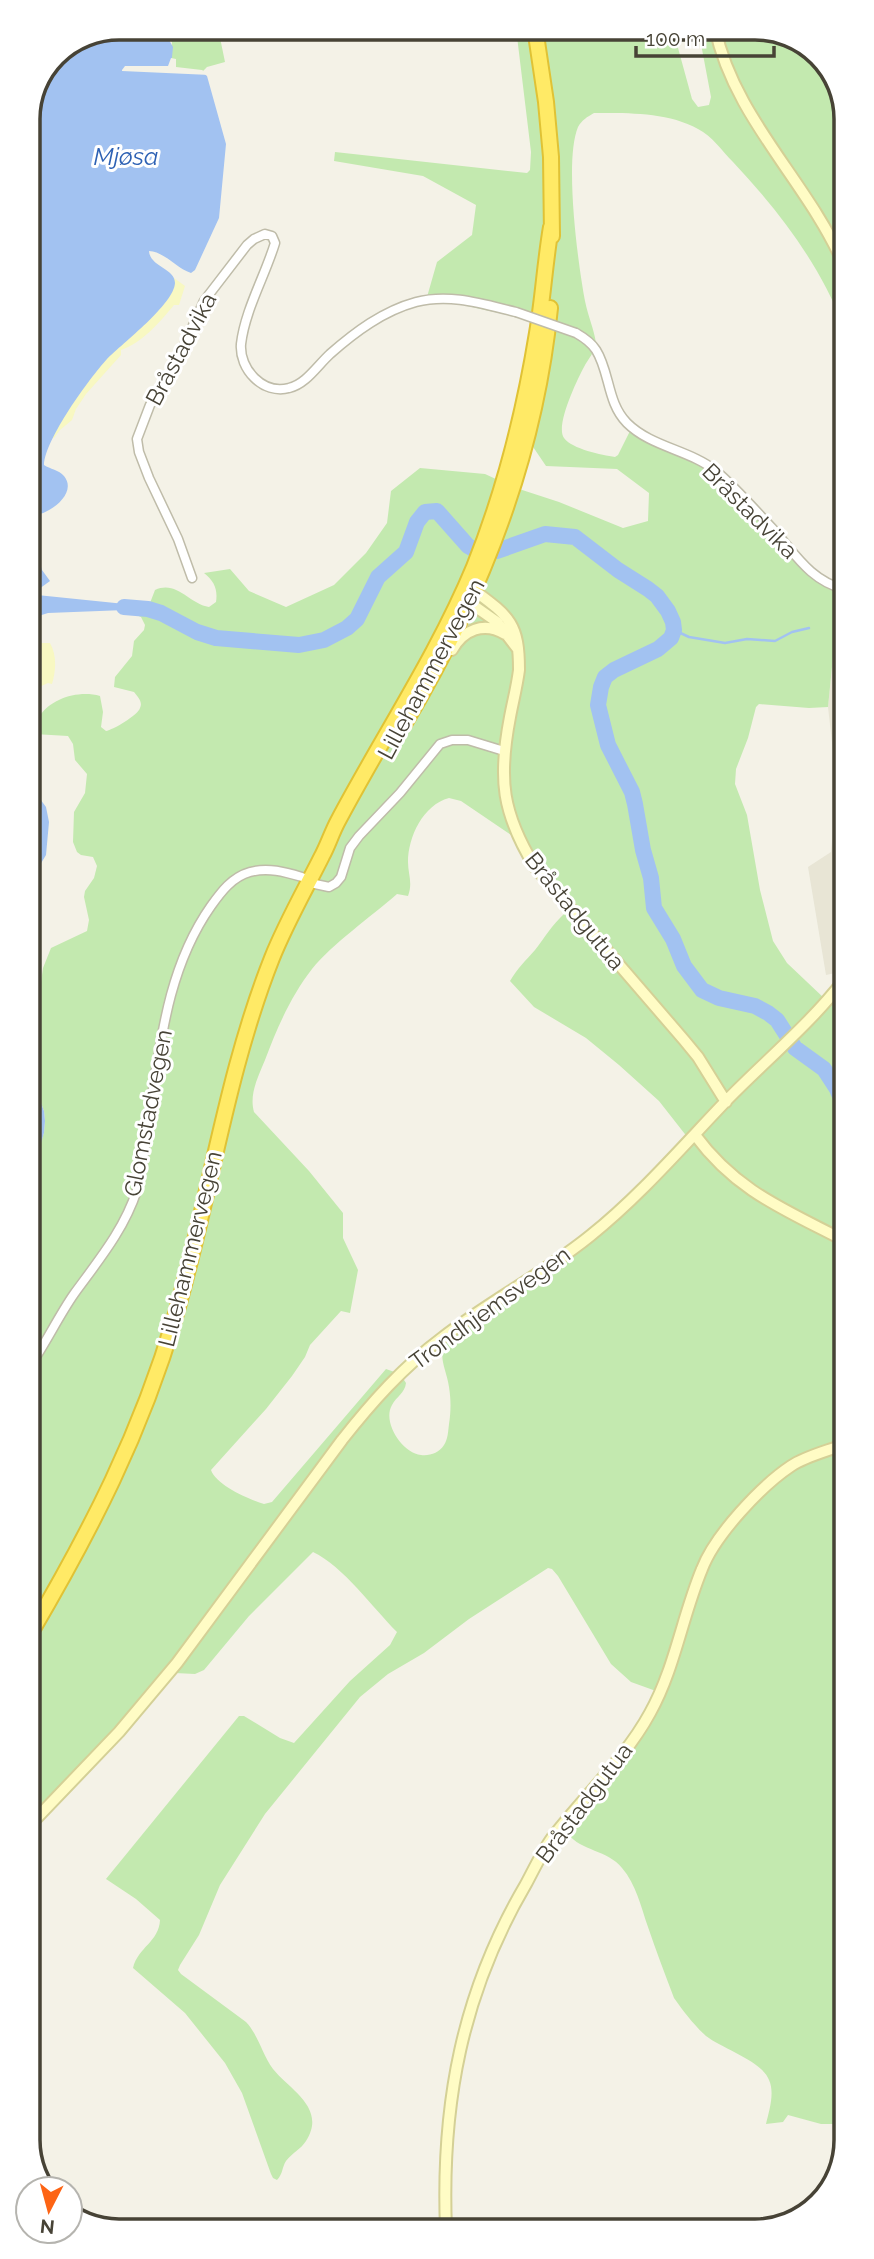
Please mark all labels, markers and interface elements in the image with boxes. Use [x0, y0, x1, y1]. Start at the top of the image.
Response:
scale bar [636, 14, 774, 58]
text: 100 m [646, 26, 705, 51]
water label: Mjøsa [94, 142, 158, 171]
street label: Bråstadvika [140, 288, 221, 410]
street label: Bråstadvika [697, 457, 804, 564]
street label: Lillehammervegen [372, 574, 490, 764]
street label: Bråstadgutua [520, 847, 631, 975]
street label: Glomstadvegen [118, 1027, 177, 1199]
street label: Lillehammervegen [152, 1148, 227, 1350]
street label: Trondhjemsvegen [404, 1240, 575, 1375]
street label: Bråstadgutua [530, 1737, 638, 1868]
north arrow [14, 2175, 84, 2245]
text: N [39, 2215, 56, 2239]

